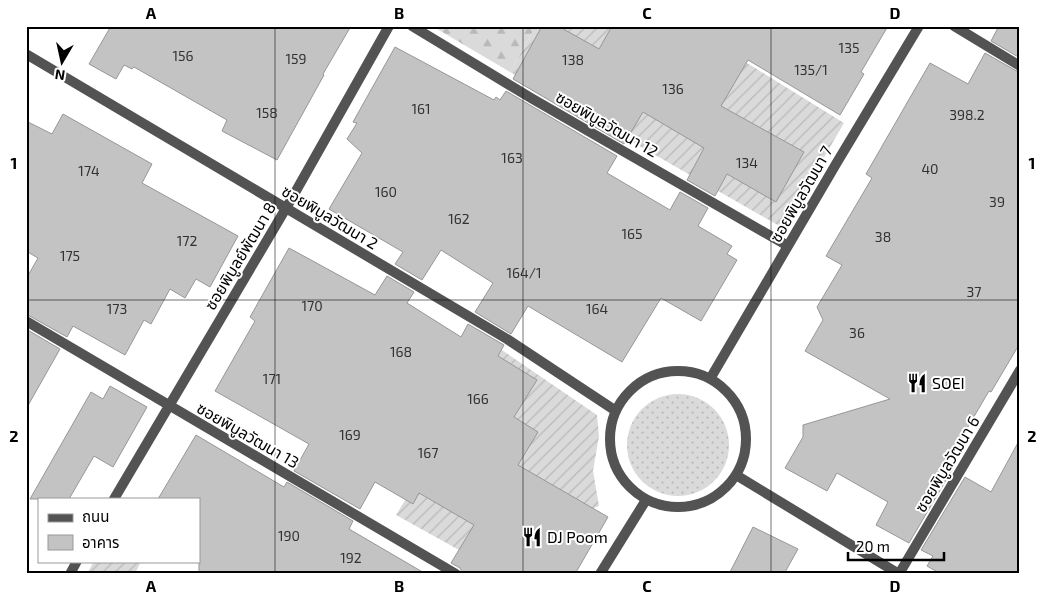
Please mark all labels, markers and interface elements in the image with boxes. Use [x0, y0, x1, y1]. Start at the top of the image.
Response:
text: A [146, 3, 157, 22]
text: B [394, 3, 404, 22]
text: C [642, 3, 652, 22]
text: D [890, 3, 901, 22]
north arrow [38, 38, 88, 88]
house number: 135 [839, 39, 859, 56]
house number: 156 [172, 47, 194, 64]
house number: 159 [285, 50, 307, 67]
house number: 138 [562, 51, 584, 68]
house number: 135/1 [794, 61, 828, 78]
text: N [54, 66, 66, 85]
house number: 136 [662, 80, 684, 97]
street label: ซอยพิบูลวัฒนา 12 [552, 87, 662, 161]
house number: 161 [411, 100, 431, 117]
house number: 158 [256, 104, 278, 121]
house number: 398.2 [949, 106, 985, 123]
street label: ซอยพิบูลวัฒนา 7 [765, 142, 837, 246]
house number: 163 [501, 149, 523, 166]
text: 1 [11, 153, 17, 172]
text: 1 [1029, 153, 1035, 172]
house number: 134 [736, 154, 758, 171]
house number: 40 [921, 160, 939, 177]
house number: 174 [78, 162, 100, 179]
street label: ซอยพิบูลวัฒนา 2 [278, 180, 382, 254]
house number: 160 [375, 183, 397, 200]
house number: 39 [989, 193, 1005, 210]
street label: ซอยพิบูลย์พัฒนา 8 [200, 198, 280, 314]
house number: 162 [448, 210, 470, 227]
house number: 165 [621, 225, 643, 242]
house number: 38 [875, 228, 891, 245]
house number: 172 [177, 232, 197, 249]
house number: 175 [60, 247, 80, 264]
house number: 164/1 [507, 264, 542, 281]
house number: 37 [967, 283, 981, 300]
house number: 170 [301, 297, 323, 314]
house number: 173 [107, 300, 127, 317]
house number: 164 [586, 300, 608, 317]
house number: 36 [849, 324, 865, 341]
house number: 168 [390, 343, 412, 360]
house number: 171 [263, 370, 281, 387]
restaurant icon: SOEI [906, 372, 928, 394]
place label: SOEI [932, 373, 965, 392]
house number: 166 [467, 390, 489, 407]
street label: ซอยพิบูลวัฒนา 13 [193, 398, 303, 472]
street label: ซอยพิบูลวัฒนา 6 [910, 412, 984, 516]
text: 2 [9, 426, 19, 445]
house number: 169 [339, 426, 361, 443]
text: 2 [1027, 426, 1037, 445]
house number: 167 [418, 444, 438, 461]
legend [38, 498, 200, 562]
text: ถนน [82, 507, 109, 525]
restaurant icon: DJ Poom [521, 526, 543, 548]
house number: 190 [278, 527, 300, 544]
place label: DJ Poom [547, 527, 608, 546]
scale bar [848, 530, 945, 562]
text: อาคาร [82, 533, 119, 551]
text: 20 m [856, 537, 890, 555]
house number: 192 [340, 549, 362, 566]
text: A [146, 576, 157, 595]
text: B [394, 576, 404, 595]
text: C [642, 576, 652, 595]
text: D [890, 576, 901, 595]

